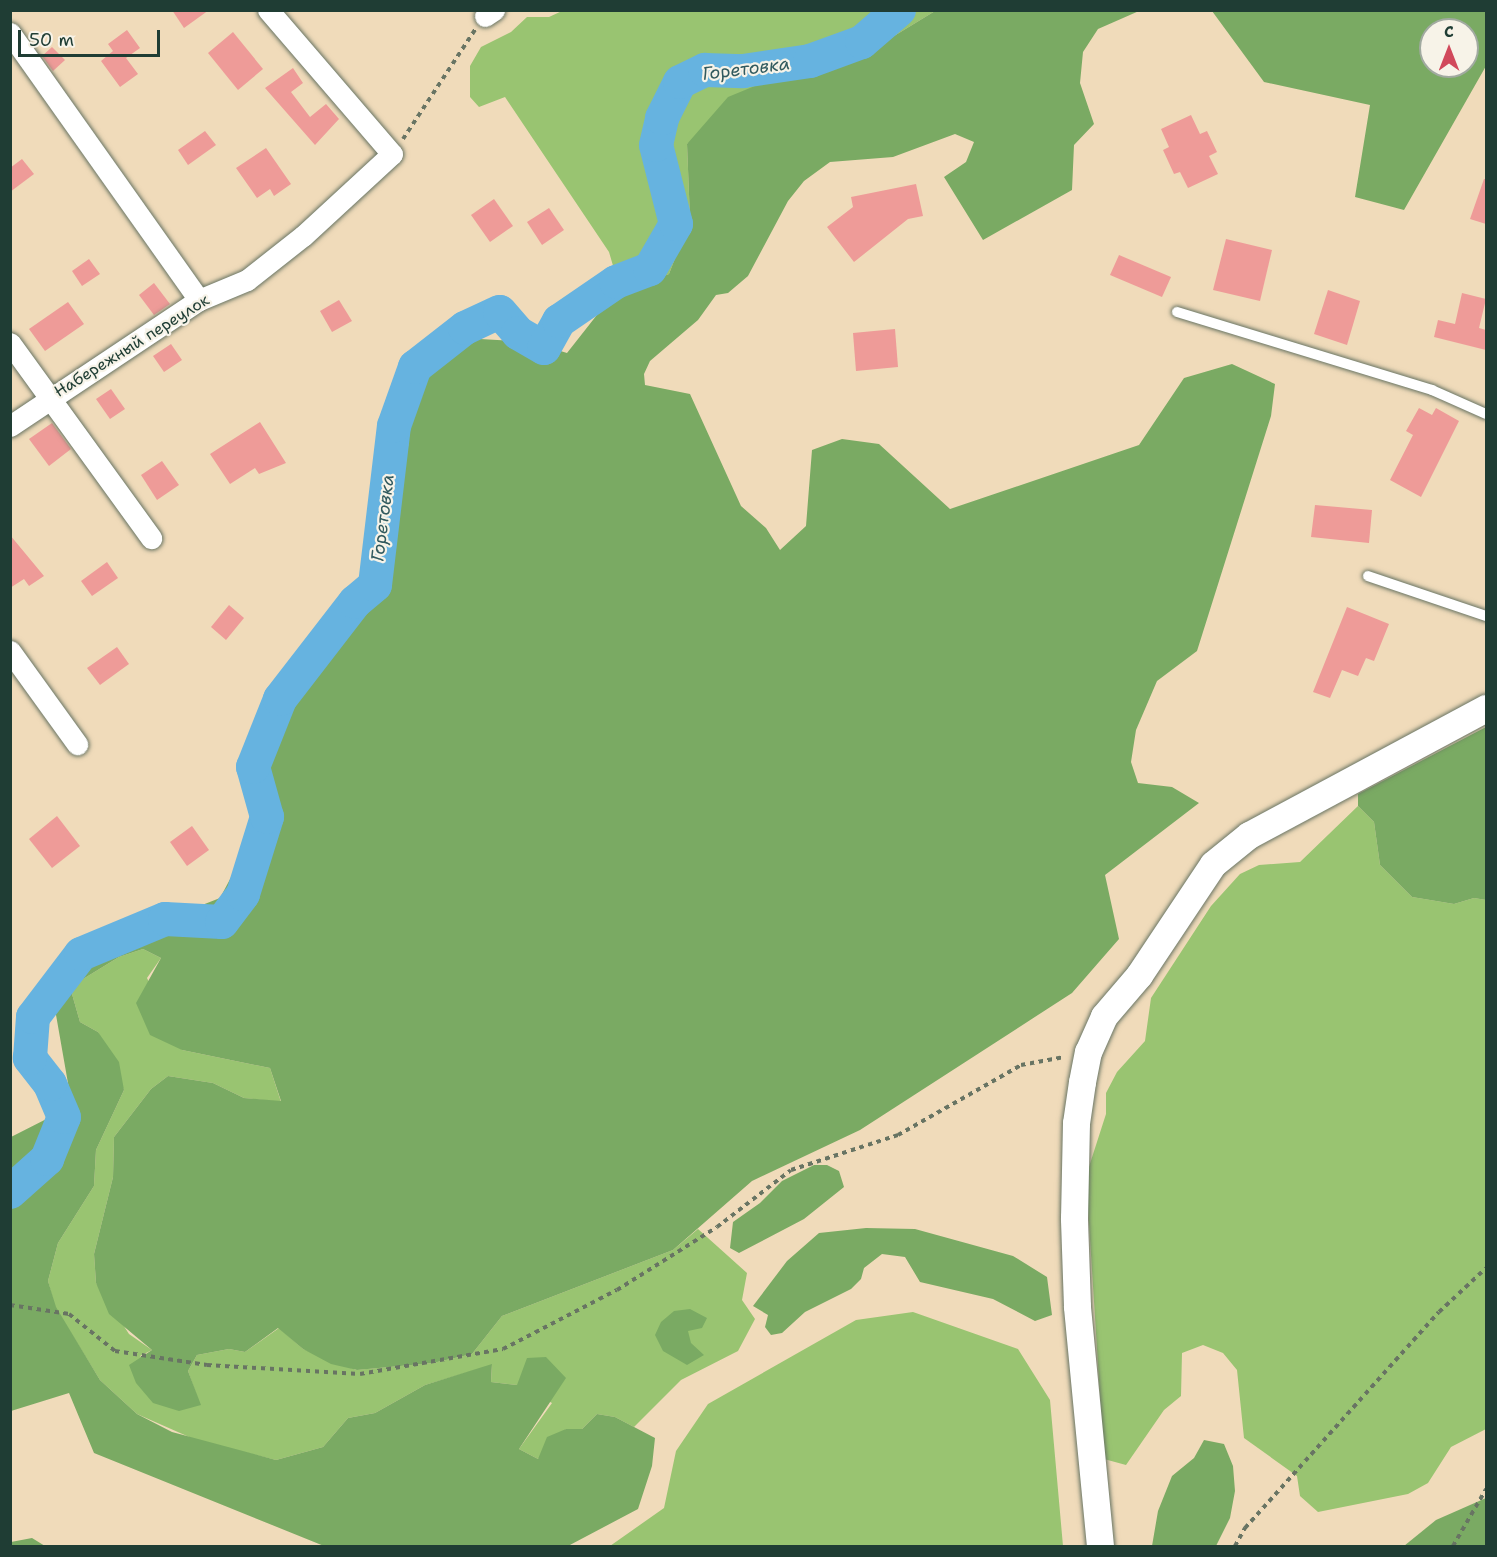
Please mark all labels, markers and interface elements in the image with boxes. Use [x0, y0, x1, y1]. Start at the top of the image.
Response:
scale bar [21, 18, 164, 56]
north arrow [1419, 18, 1479, 78]
text: С [1444, 21, 1454, 42]
text: 50 m [29, 28, 74, 52]
water label: Горетовка [701, 53, 791, 85]
street label: Набережный переулок [51, 290, 213, 402]
water label: Горетовка [367, 473, 399, 563]

